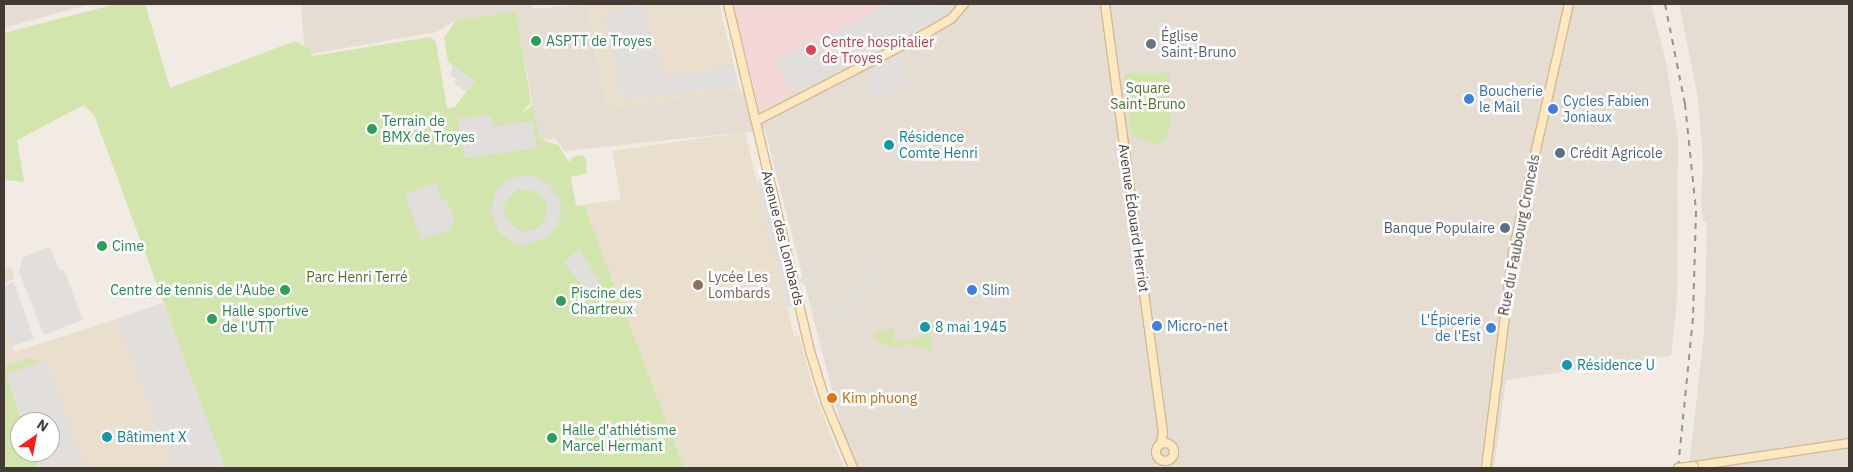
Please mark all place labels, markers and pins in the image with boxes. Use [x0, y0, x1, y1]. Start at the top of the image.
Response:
place label: Église Saint-Bruno [1161, 28, 1236, 60]
place label: ASPTT de Troyes [546, 33, 652, 49]
place label: Centre hospitalier de Troyes [822, 34, 934, 66]
marker: ASPTT de Troyes [530, 35, 542, 47]
marker: Église Saint-Bruno [1145, 38, 1157, 50]
marker: Centre hospitalier de Troyes [804, 43, 818, 57]
place label: Boucherie le Mail [1479, 83, 1543, 115]
marker: Boucherie le Mail [1463, 93, 1475, 105]
place label: Cycles Fabien Joniaux [1563, 93, 1649, 125]
marker: Cycles Fabien Joniaux [1547, 103, 1559, 115]
place label: Terrain de BMX de Troyes [382, 113, 475, 146]
marker: Terrain de BMX de Troyes [366, 123, 378, 135]
place label: Résidence Comte Henri [899, 129, 978, 162]
marker: Résidence Comte Henri [883, 139, 895, 151]
place label: Crédit Agricole [1570, 145, 1663, 161]
marker: Crédit Agricole [1554, 147, 1566, 159]
place label: Banque Populaire [1384, 220, 1495, 236]
marker: Banque Populaire [1499, 222, 1511, 234]
place label: Cime [112, 238, 144, 254]
marker: Cime [96, 240, 108, 252]
place label: Lycée Les Lombards [708, 269, 771, 302]
marker: Lycée Les Lombards [692, 279, 704, 291]
place label: Centre de tennis de l'Aube [110, 282, 275, 298]
place label: Slim [982, 282, 1010, 298]
marker: Centre de tennis de l'Aube [279, 284, 291, 296]
marker: Slim [966, 284, 978, 296]
place label: Piscine des Chartreux [571, 285, 642, 318]
marker: Piscine des Chartreux [555, 295, 567, 307]
place label: Halle sportive de l'UTT [222, 303, 309, 336]
place label: L'Épicerie de l'Est [1421, 312, 1481, 344]
marker: Halle sportive de l'UTT [206, 313, 218, 325]
place label: Micro-net [1167, 318, 1228, 334]
place label: 8 mai 1945 [935, 319, 1007, 335]
marker: Micro-net [1151, 320, 1163, 332]
marker: 8 mai 1945 [919, 321, 931, 333]
marker: L'Épicerie de l'Est [1485, 322, 1497, 334]
place label: Résidence U [1577, 357, 1655, 373]
marker: Résidence U [1561, 359, 1573, 371]
place label: Kim phuong [842, 390, 917, 406]
marker: Kim phuong [826, 392, 838, 404]
place label: Halle d'athlétisme Marcel Hermant [562, 422, 676, 454]
place label: Bâtiment X [117, 429, 187, 445]
marker: Bâtiment X [101, 431, 113, 443]
marker: Halle d'athlétisme Marcel Hermant [546, 432, 558, 444]

